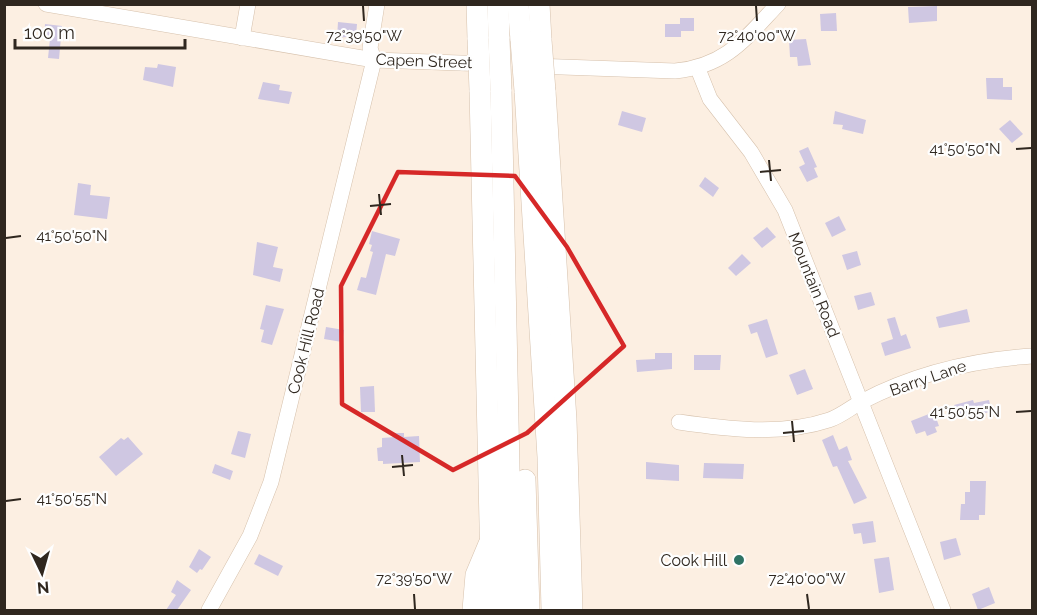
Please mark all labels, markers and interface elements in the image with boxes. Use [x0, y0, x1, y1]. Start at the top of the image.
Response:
scale bar [15, 12, 184, 50]
text: 100 m [24, 22, 75, 43]
text: 72°39'50"W [326, 27, 402, 45]
text: 72°40'00"W [719, 27, 796, 45]
street label: Capen Street [375, 50, 473, 72]
text: 41°50'50"N [929, 140, 1001, 158]
text: 41°50'50"N [36, 227, 108, 245]
street label: Mountain Road [784, 230, 844, 340]
street label: Cook Hill Road [284, 286, 328, 396]
street label: Barry Lane [887, 356, 969, 400]
text: 41°50'55"N [930, 403, 1000, 421]
text: 41°50'55"N [37, 490, 107, 508]
north arrow [12, 543, 72, 603]
place label: Cook Hill [660, 551, 728, 570]
marker: Cook Hill [732, 553, 746, 567]
text: 72°39'50"W [376, 570, 452, 588]
text: 72°40'00"W [769, 570, 846, 588]
text: N [36, 577, 50, 597]

